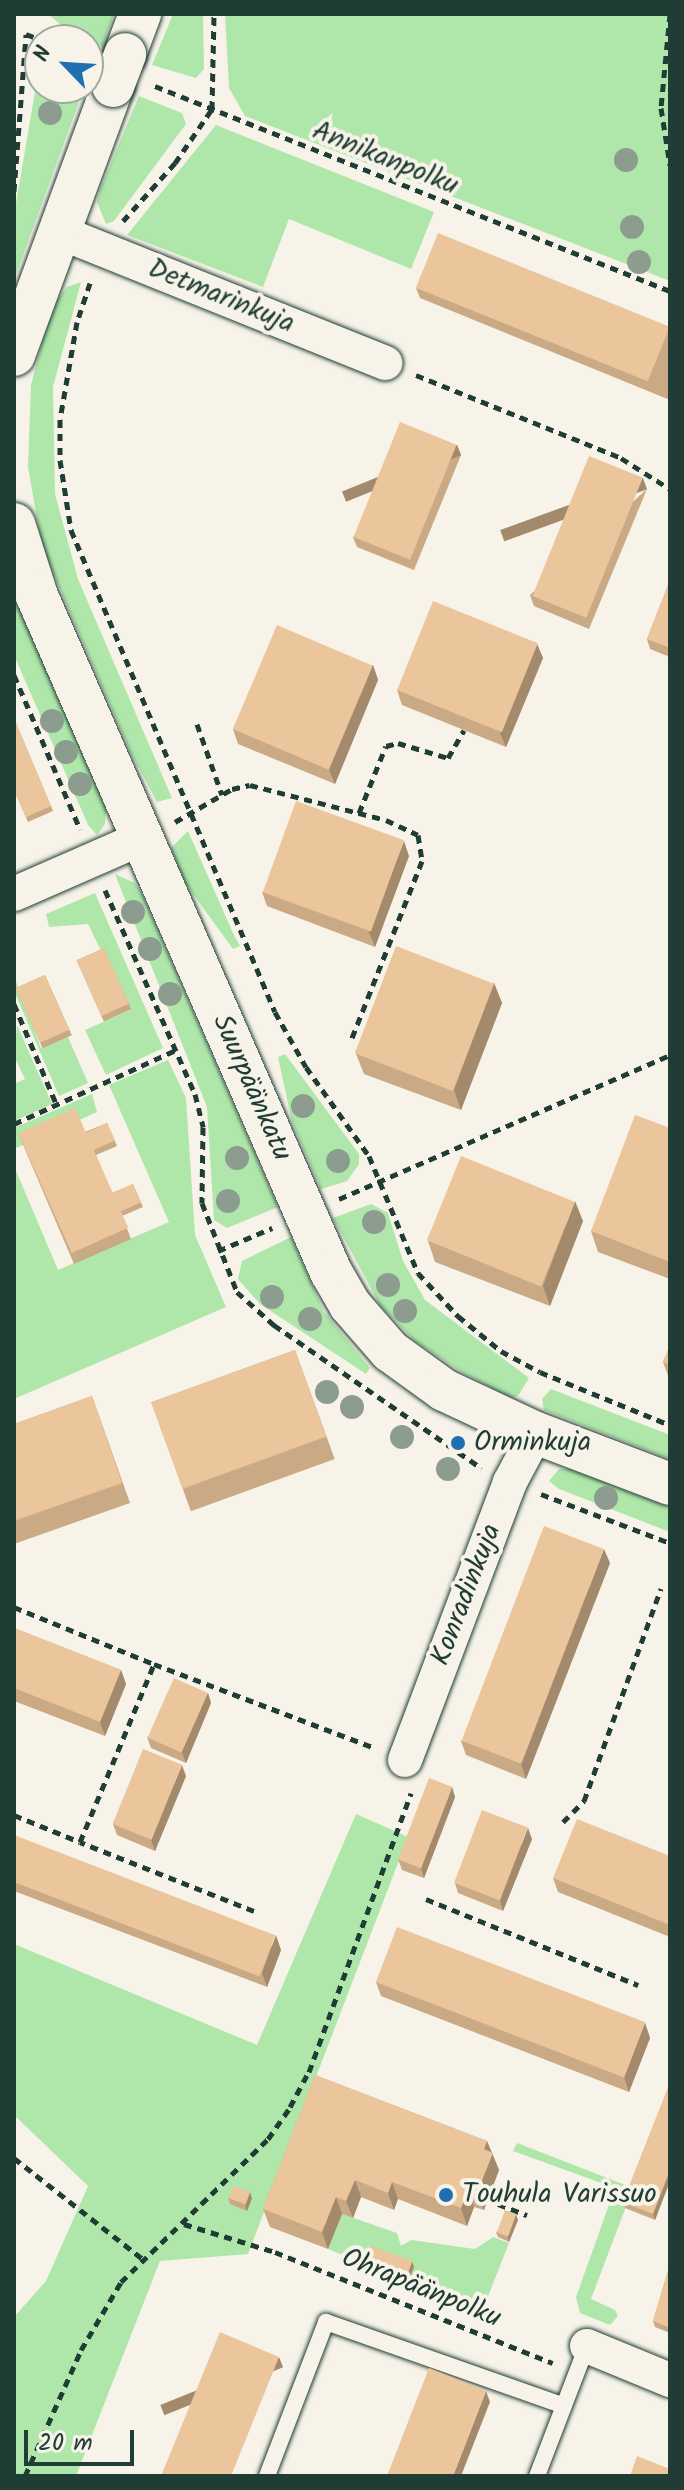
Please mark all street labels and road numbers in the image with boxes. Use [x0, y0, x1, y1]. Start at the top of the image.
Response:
street label: Annikanpolku [307, 115, 463, 203]
street label: Detmarinkuja [143, 252, 299, 342]
street label: Suurpäänkatu [204, 1010, 298, 1166]
street label: Konradinkuja [425, 1519, 509, 1671]
street label: Ohrapäänpolku [336, 2242, 506, 2336]

